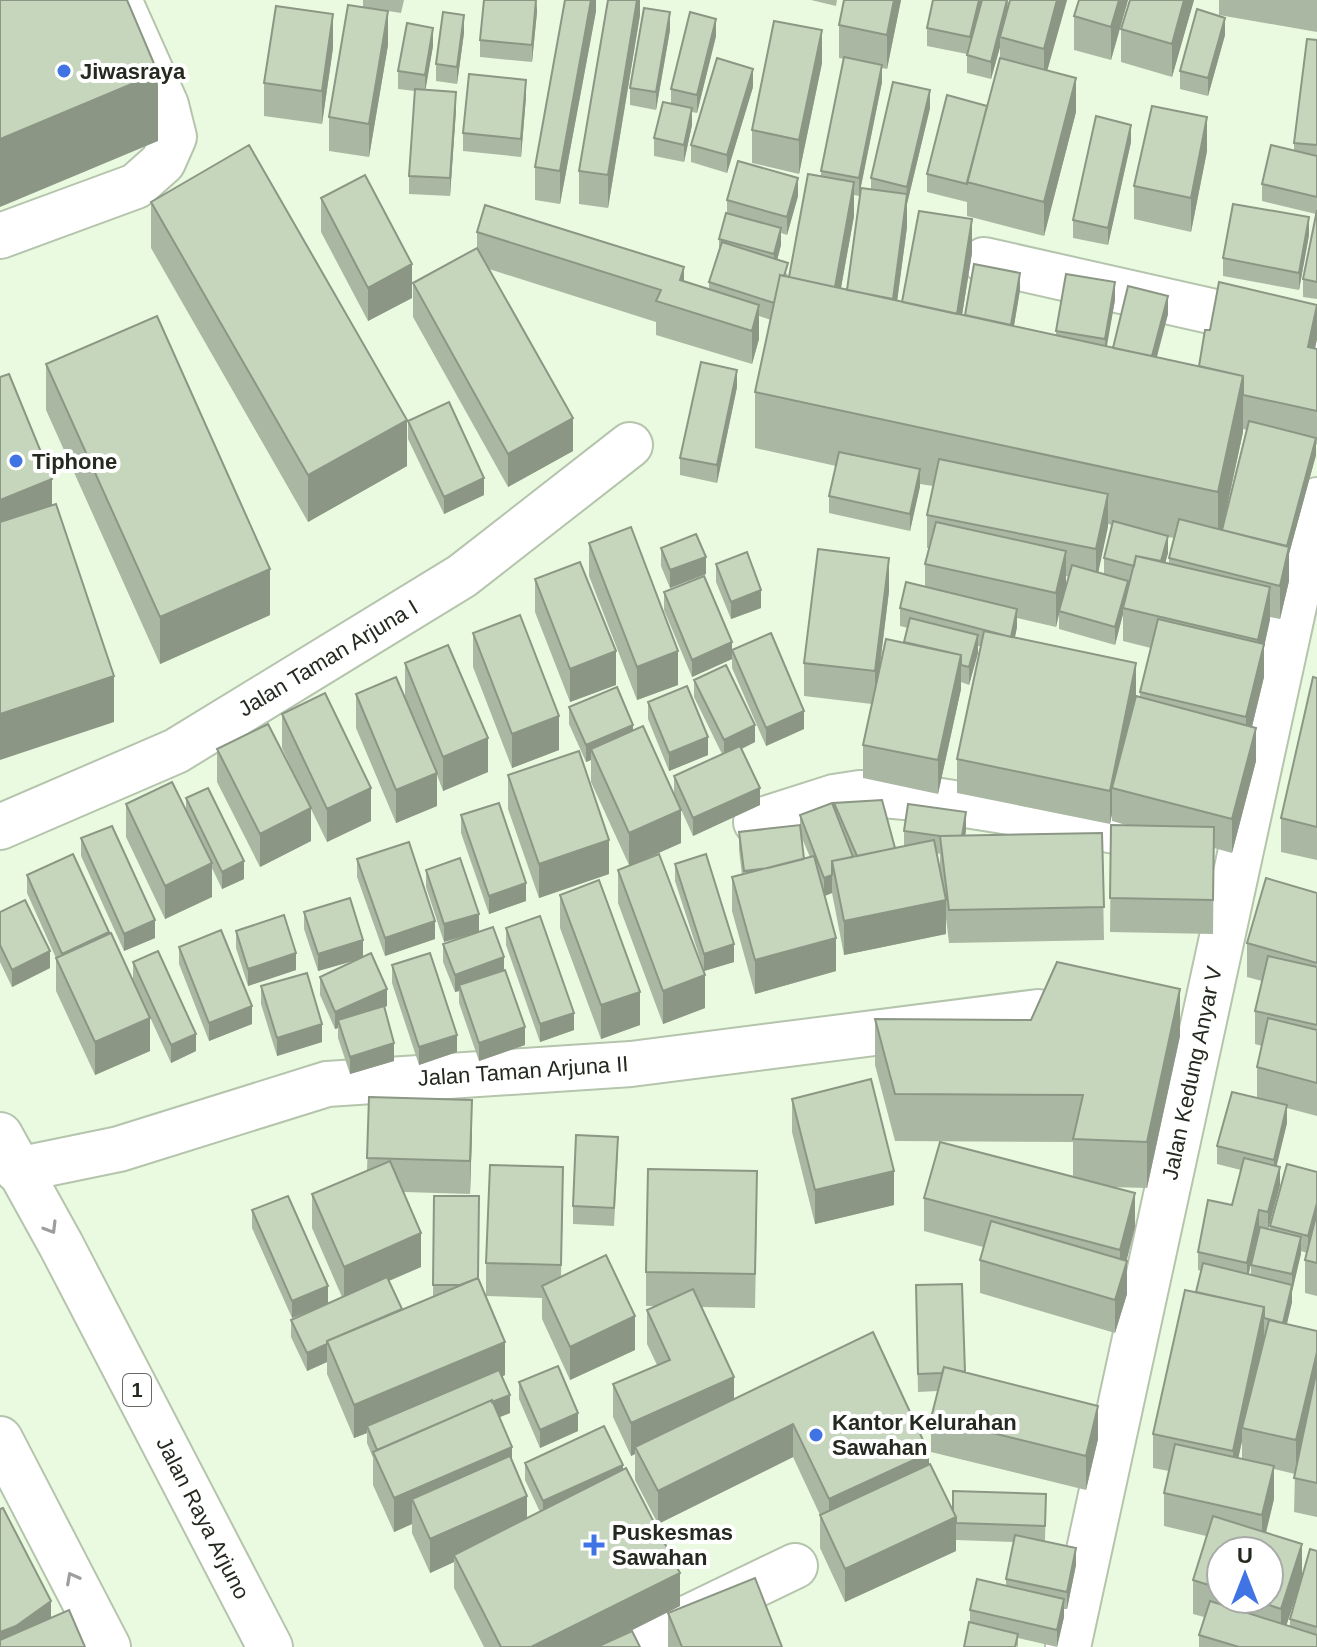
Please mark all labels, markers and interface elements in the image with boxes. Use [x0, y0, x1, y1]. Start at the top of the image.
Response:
place label: Jiwasraya [80, 59, 186, 84]
marker: Jiwasraya [55, 62, 73, 80]
place label: Tiphone [32, 449, 117, 474]
marker: Tiphone [7, 452, 25, 470]
street label: Jalan Taman Arjuna I [234, 594, 422, 722]
street label: Jalan Kedung Anyar V [1157, 964, 1227, 1182]
street label: Jalan Taman Arjuna II [417, 1051, 629, 1091]
one-way arrow [42, 1219, 57, 1234]
road number: 1 [123, 1374, 151, 1406]
place label: Kantor Kelurahan Sawahan [832, 1410, 1017, 1460]
marker: Kantor Kelurahan Sawahan [807, 1426, 825, 1444]
street label: Jalan Raya Arjuno [151, 1433, 255, 1603]
place label: Puskesmas Sawahan [612, 1520, 733, 1570]
marker: Puskesmas Sawahan [583, 1534, 605, 1556]
north arrow [1205, 1535, 1285, 1615]
text: U [1237, 1543, 1253, 1568]
one-way arrow [67, 1571, 82, 1586]

